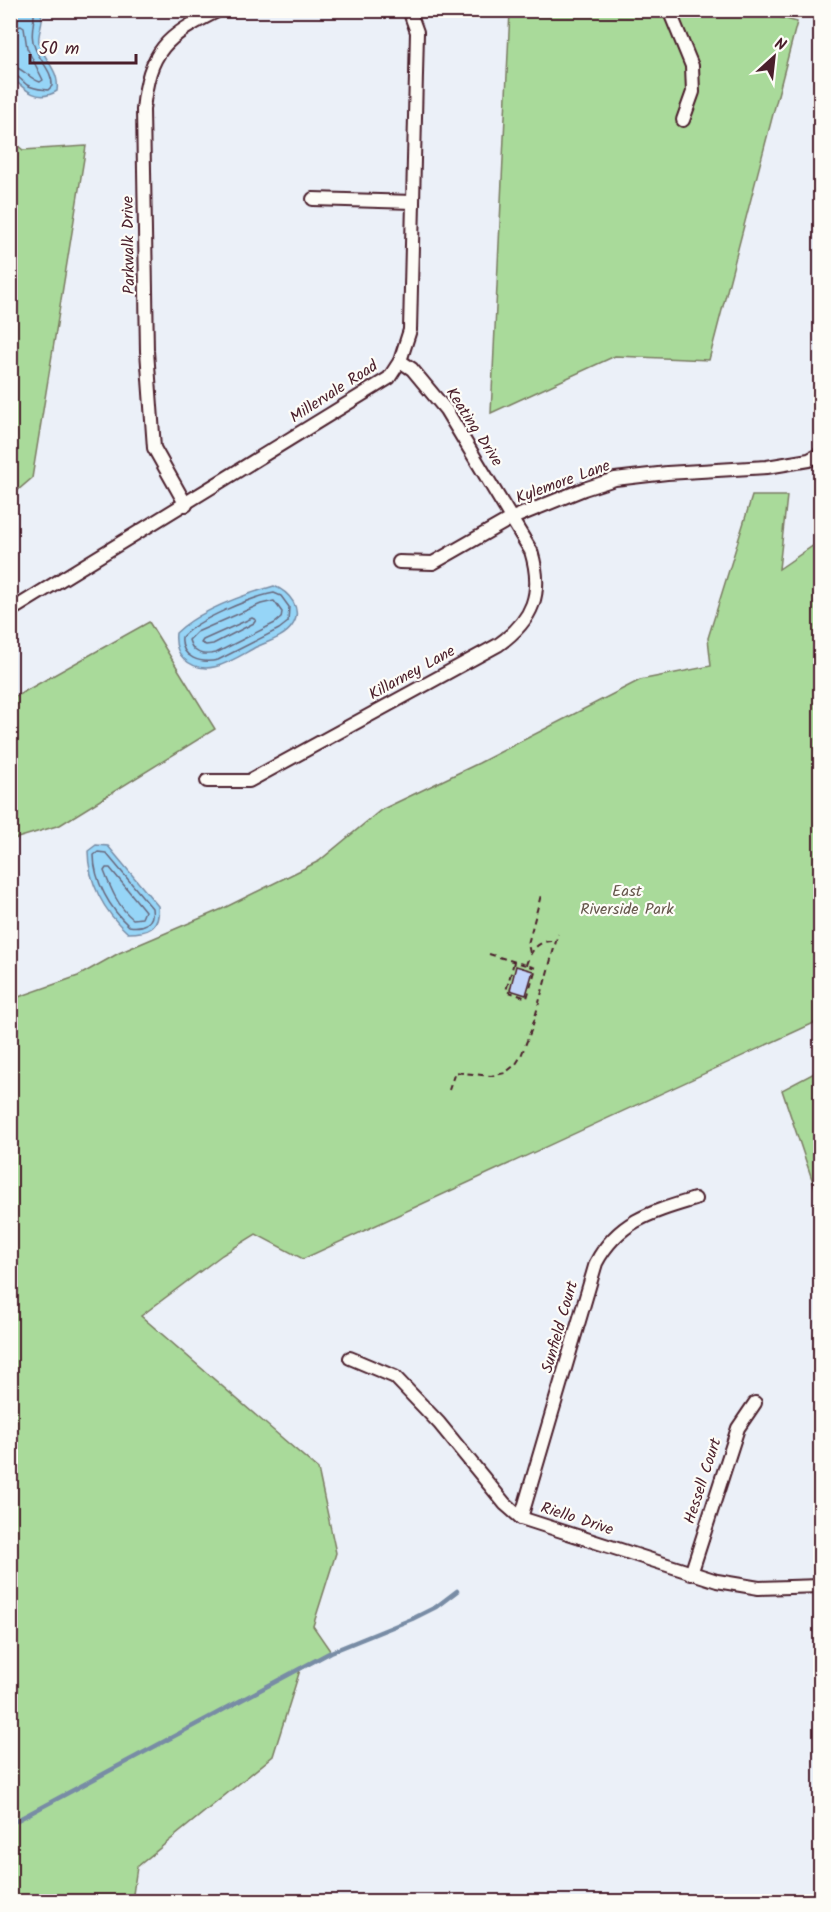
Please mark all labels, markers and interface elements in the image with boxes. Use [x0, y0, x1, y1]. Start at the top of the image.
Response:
scale bar [30, 27, 136, 65]
north arrow [744, 27, 804, 87]
text: N [770, 32, 790, 58]
text: 50 m [39, 35, 79, 64]
street label: Parkwalk Drive [116, 196, 142, 294]
street label: Millervale Road [285, 354, 384, 430]
street label: Keating Drive [439, 382, 509, 472]
street label: Kylemore Lane [512, 453, 614, 511]
street label: Killarney Lane [364, 639, 460, 707]
park label: East Riverside Park [580, 879, 674, 922]
street label: Sunfield Court [535, 1277, 585, 1376]
street label: Hessell Court [677, 1434, 729, 1527]
street label: Riello Drive [537, 1495, 617, 1543]

